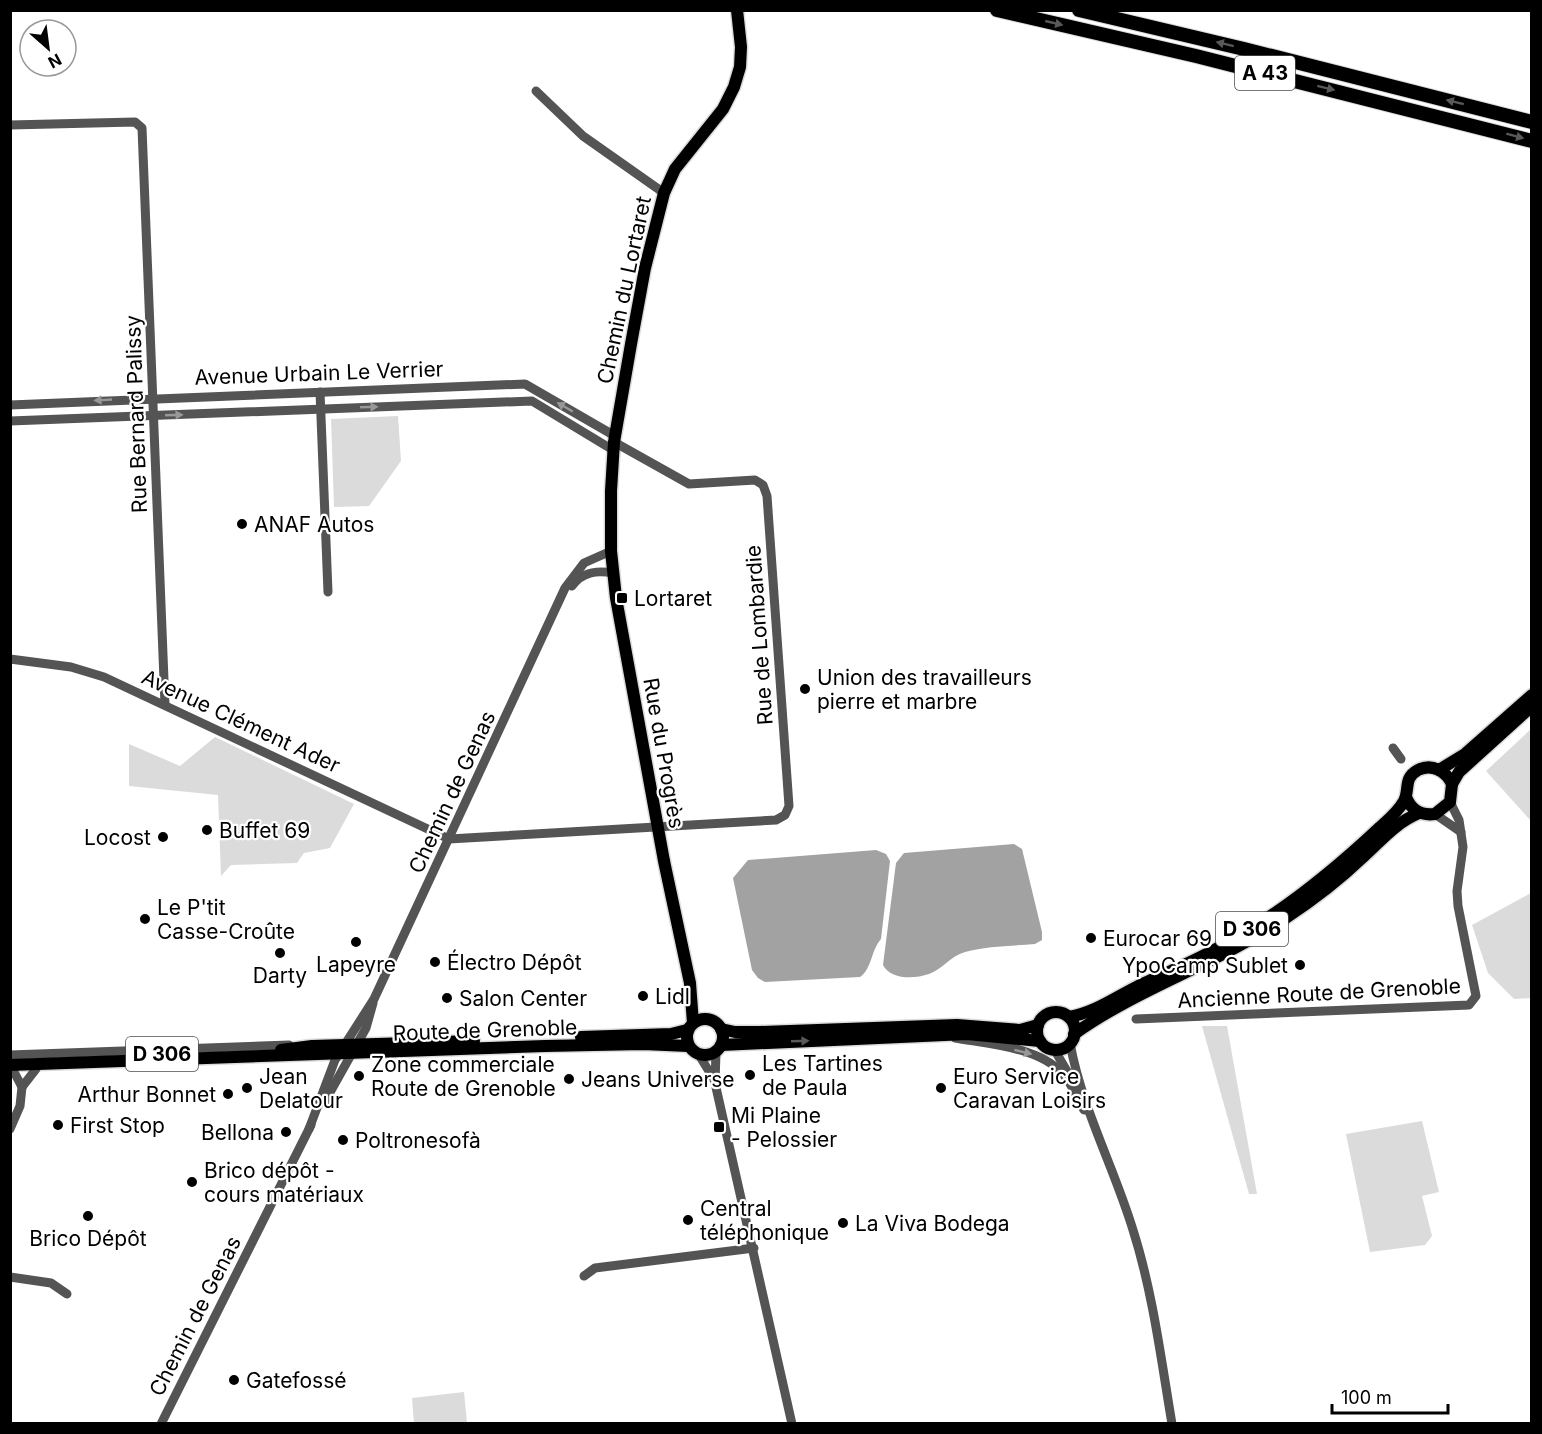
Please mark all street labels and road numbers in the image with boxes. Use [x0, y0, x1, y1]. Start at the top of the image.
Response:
road number: A 43 [1235, 56, 1295, 90]
street label: Chemin du Lortaret [592, 194, 656, 386]
street label: Rue Bernard Palissy [120, 314, 152, 513]
street label: Avenue Urbain Le Verrier [194, 356, 444, 390]
street label: Rue de Lombardie [740, 544, 778, 726]
street label: Avenue Clément Ader [138, 664, 344, 778]
street label: Rue du Progrès [638, 676, 690, 830]
street label: Chemin de Genas [403, 707, 501, 877]
road number: D 306 [1216, 912, 1288, 946]
street label: Ancienne Route de Grenoble [1177, 973, 1461, 1013]
street label: Route de Grenoble [392, 1014, 578, 1046]
road number: D 306 [126, 1037, 198, 1071]
street label: Chemin de Genas [144, 1232, 246, 1400]

